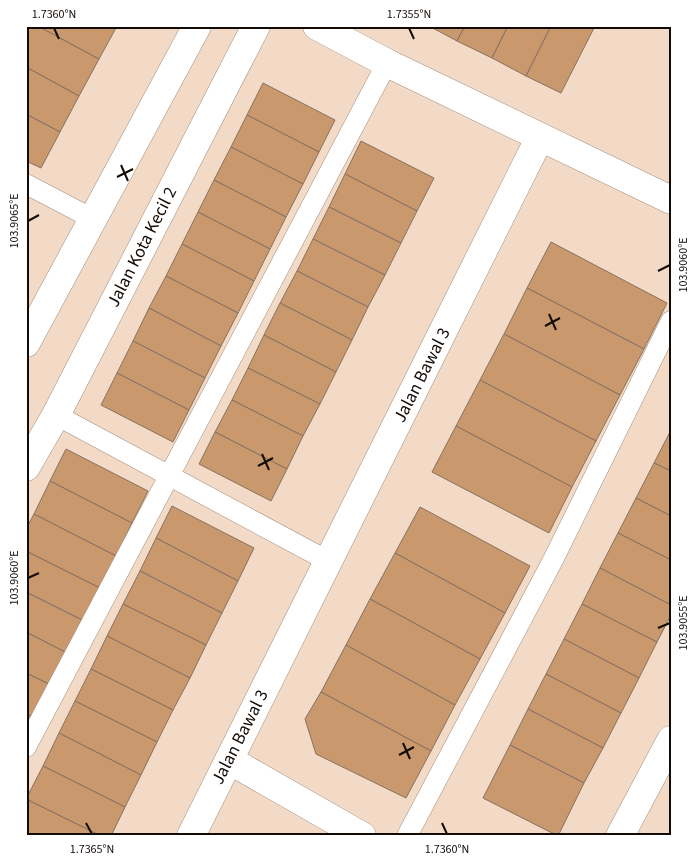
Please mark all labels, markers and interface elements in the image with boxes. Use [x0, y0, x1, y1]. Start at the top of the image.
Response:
text: 1.7360°N [32, 6, 76, 23]
text: 1.7355°N [387, 6, 431, 23]
street label: Jalan Kota Kecil 2 [101, 183, 183, 311]
text: 103.9065°E [6, 193, 23, 249]
text: 103.9060°E [675, 237, 692, 293]
street label: Jalan Bawal 3 [387, 323, 457, 427]
text: 103.9060°E [6, 550, 23, 606]
text: 103.9055°E [675, 595, 692, 651]
street label: Jalan Bawal 3 [205, 685, 275, 789]
text: 1.7365°N [70, 841, 114, 858]
text: 1.7360°N [425, 841, 469, 858]

